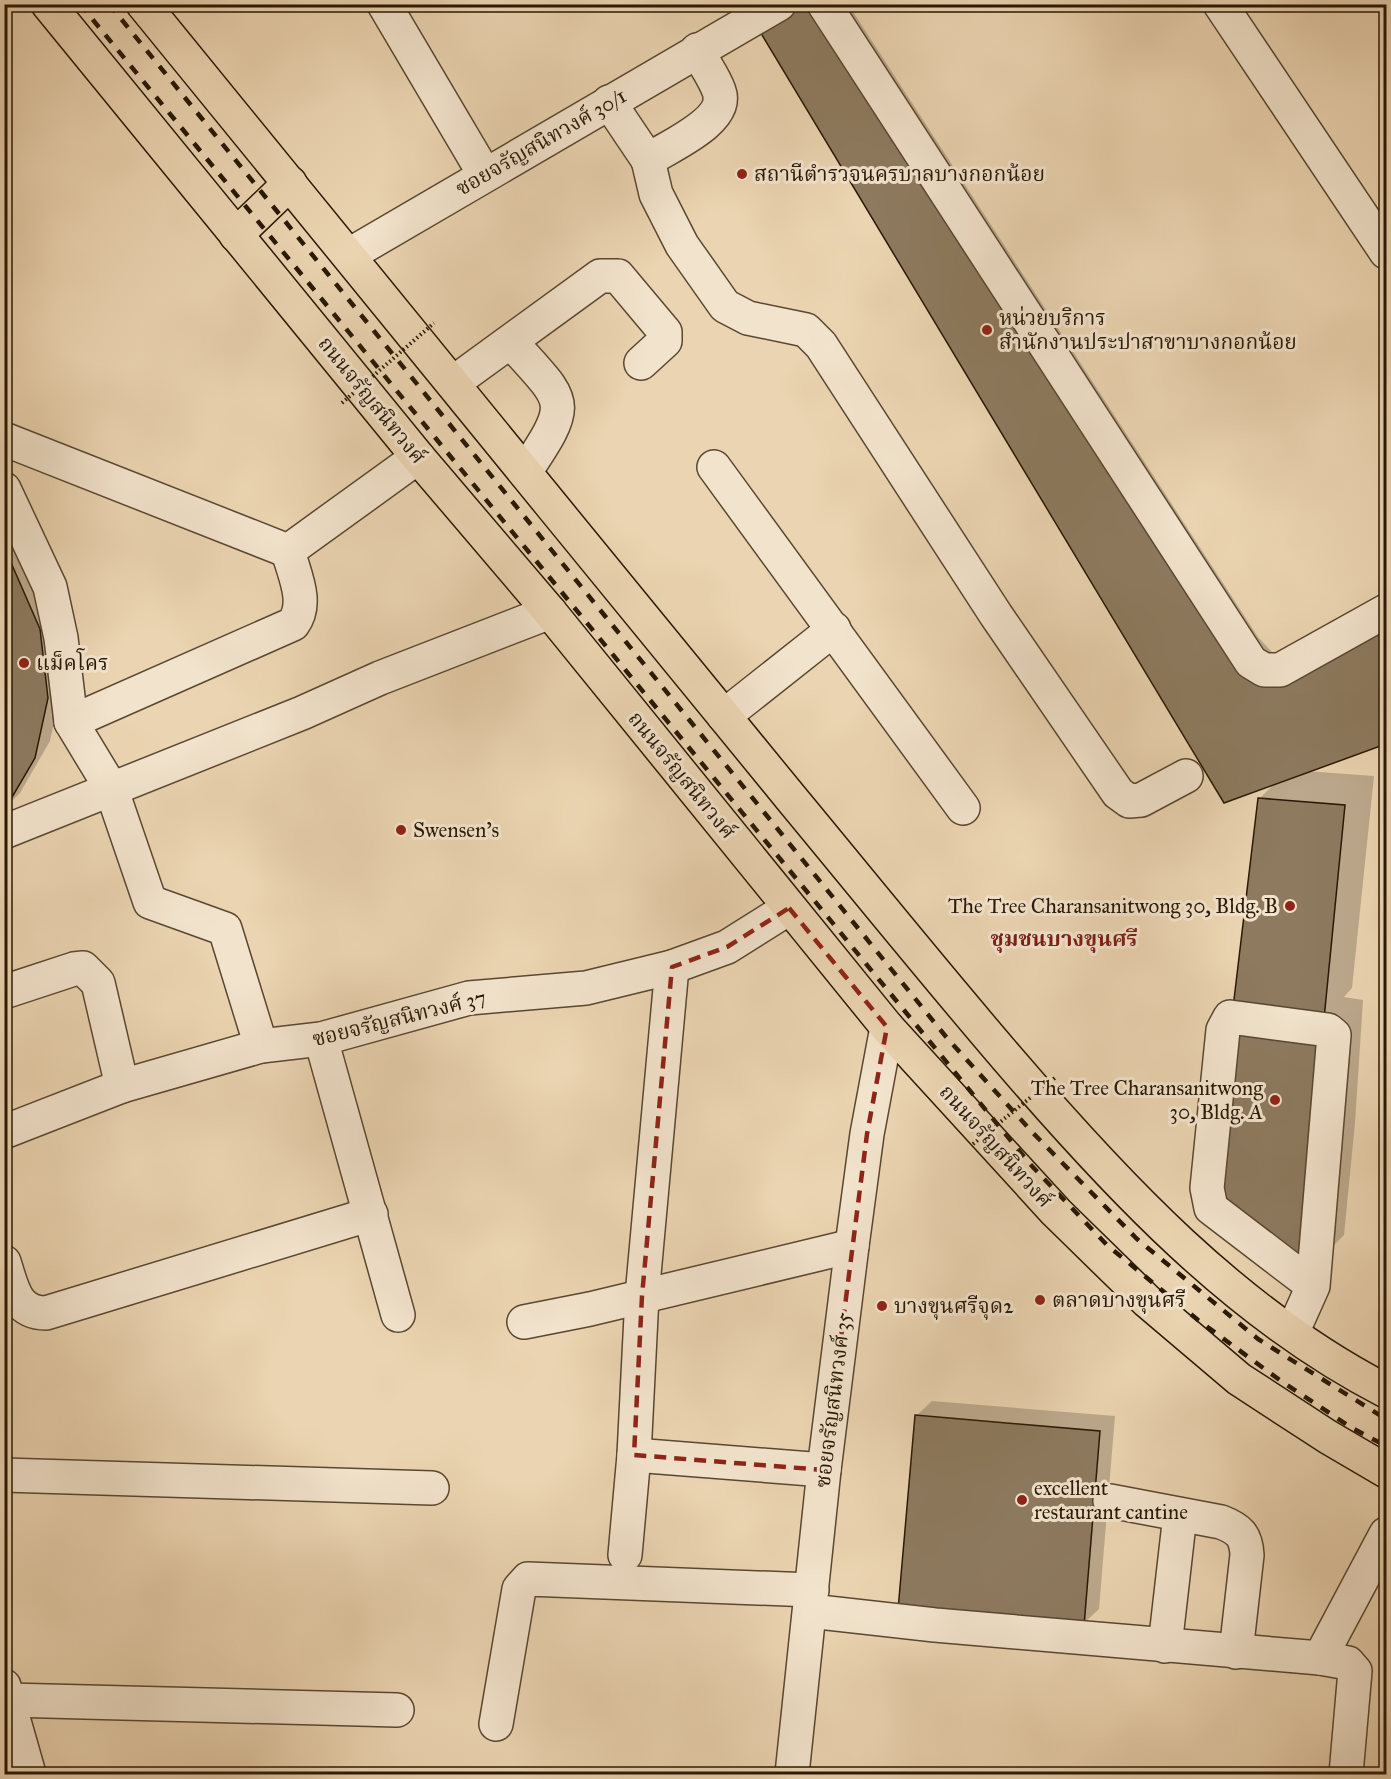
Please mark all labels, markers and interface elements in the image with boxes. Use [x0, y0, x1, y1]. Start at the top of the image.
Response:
street label: ซอยจรัญสนิทวงศ์ 30/1 [451, 83, 631, 201]
place label: สถานีตำรวจนครบาลบางกอกน้อย [754, 161, 1045, 187]
marker: สถานีตำรวจนครบาลบางกอกน้อย [735, 167, 749, 181]
place label: หน่วยบริการ สำนักงานประปาสาขาบางกอกน้อย [999, 305, 1297, 355]
marker: หน่วยบริการ สำนักงานประปาสาขาบางกอกน้อย [980, 323, 994, 337]
street label: ถนนจรัญสนิทวงศ์ [313, 331, 431, 469]
place label: แม็คโคร [36, 648, 108, 676]
marker: แม็คโคร [17, 656, 31, 670]
street label: ถนนจรัญสนิทวงศ์ [623, 706, 741, 844]
place label: Swensen's [413, 817, 499, 843]
marker: Swensen's [394, 823, 408, 837]
place label: The Tree Charansanitwong 30, Bldg. B [948, 893, 1278, 919]
marker: The Tree Charansanitwong 30, Bldg. B [1283, 899, 1297, 913]
district label: ชุมชนบางขุนศรี [990, 925, 1138, 953]
street label: ซอยจรัญสนิทวงศ์ 37 [310, 984, 488, 1052]
place label: The Tree Charansanitwong 30, Bldg. A [1031, 1075, 1263, 1125]
street label: ถนนจรัญสนิทวงศ์ [934, 1079, 1058, 1213]
marker: The Tree Charansanitwong 30, Bldg. A [1268, 1093, 1282, 1107]
place label: ตลาดบางขุนศรี [1052, 1287, 1186, 1314]
place label: บางขุนศรีจุด2 [894, 1293, 1014, 1320]
marker: ตลาดบางขุนศรี [1033, 1293, 1047, 1307]
marker: บางขุนศรีจุด2 [875, 1299, 889, 1313]
street label: ซอยจรัญสนิทวงศ์ 35 [809, 1311, 857, 1489]
place label: excellent restaurant cantine [1034, 1475, 1188, 1525]
marker: excellent restaurant cantine [1015, 1493, 1029, 1507]

